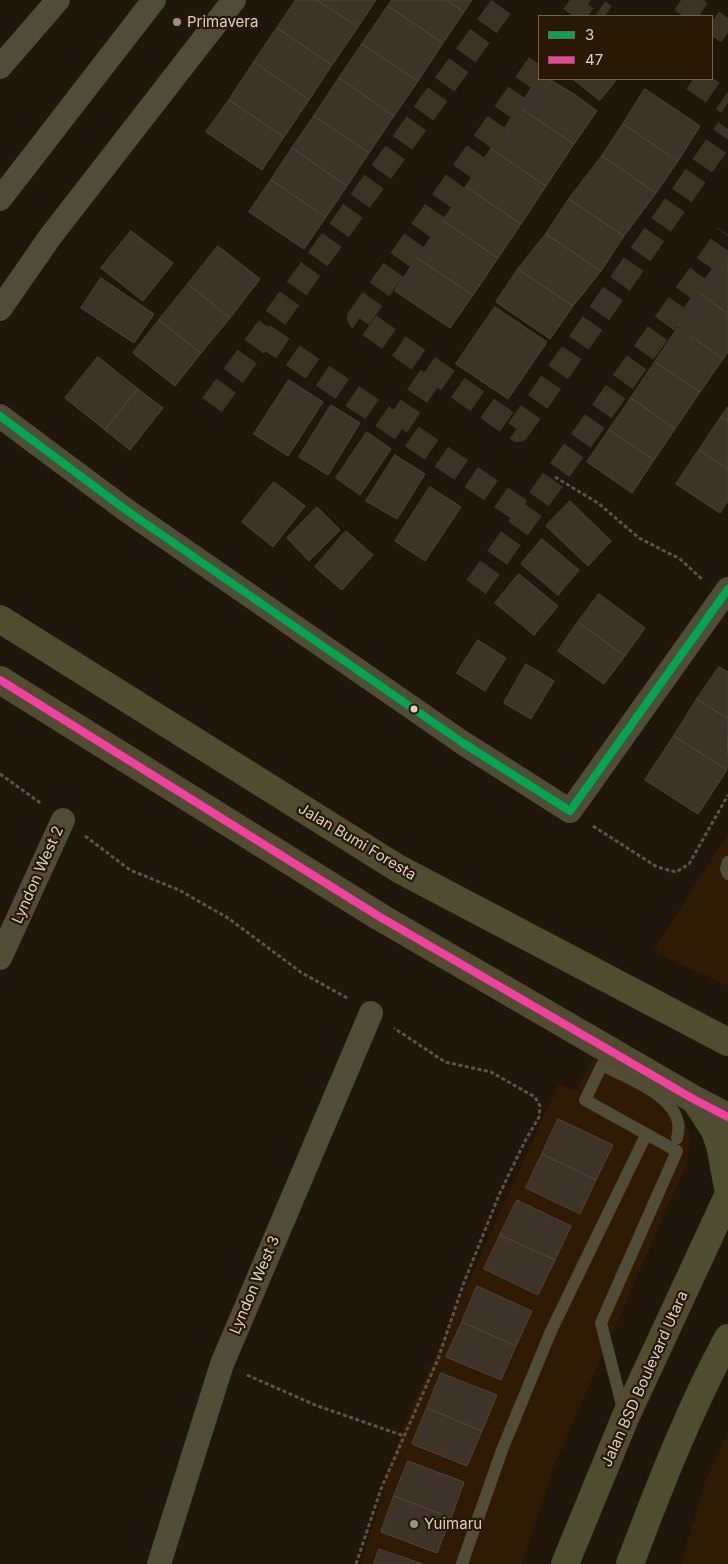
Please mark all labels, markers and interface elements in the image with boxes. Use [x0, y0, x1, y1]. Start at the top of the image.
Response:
place label: Primavera [187, 13, 258, 31]
legend [538, 15, 713, 80]
marker: Primavera [171, 16, 183, 28]
text: 3 [585, 25, 594, 44]
text: 47 [585, 50, 603, 69]
unlabelled marker [409, 704, 419, 714]
street label: Jalan Bumi Foresta [295, 800, 419, 884]
street label: Lyndon West 2 [8, 823, 68, 927]
street label: Lyndon West 3 [226, 1233, 284, 1337]
street label: Jalan BSD Boulevard Utara [598, 1288, 692, 1470]
place label: Yuimaru [424, 1515, 482, 1533]
marker: Yuimaru [408, 1518, 420, 1530]

